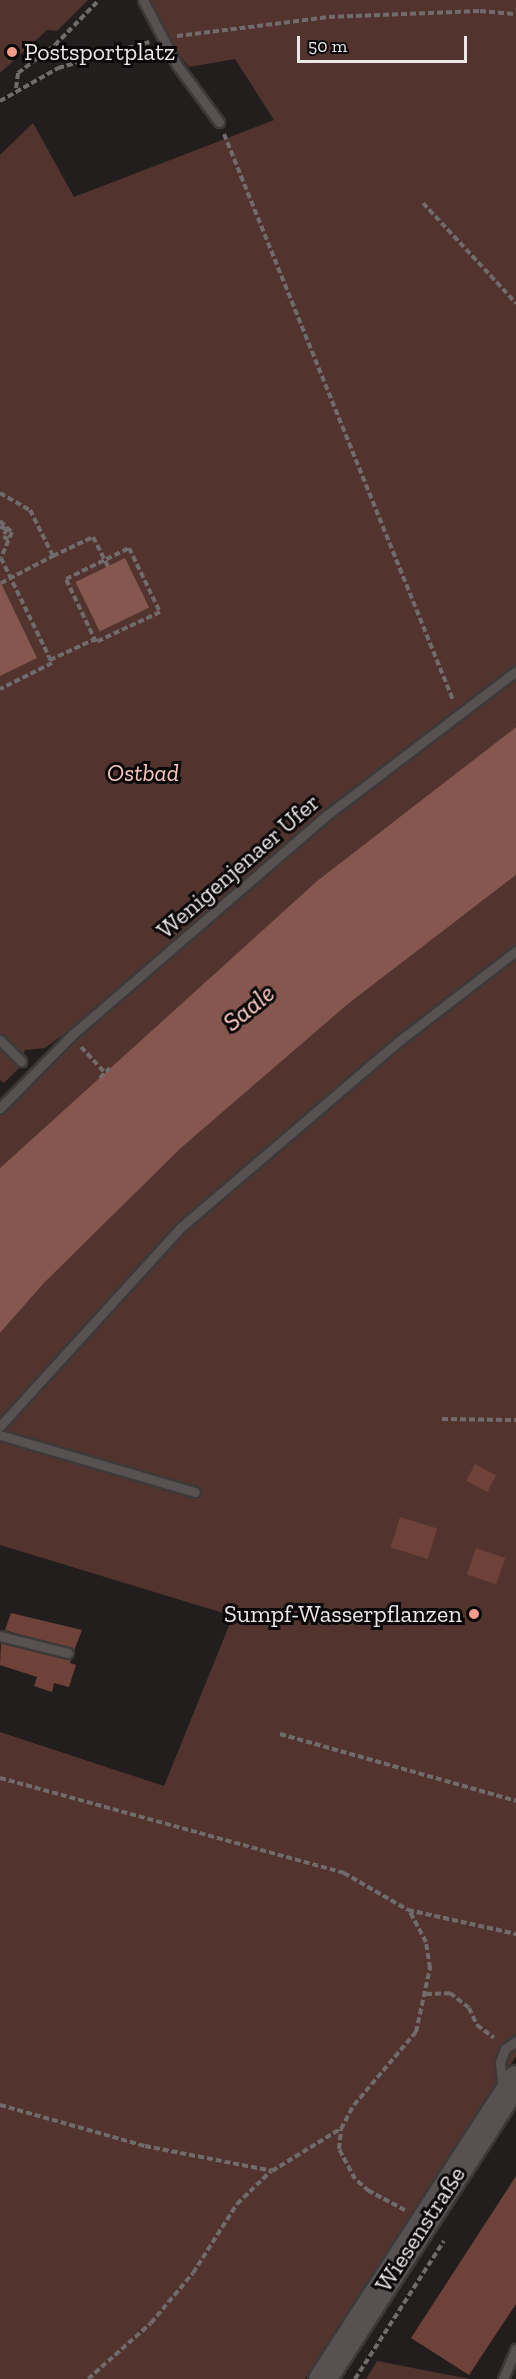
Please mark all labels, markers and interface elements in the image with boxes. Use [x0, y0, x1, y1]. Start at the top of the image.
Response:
scale bar [300, 24, 470, 62]
text: 50 m [308, 35, 347, 57]
place label: Postsportplatz [24, 38, 175, 66]
marker: Postsportplatz [5, 45, 19, 59]
park label: Ostbad [107, 759, 179, 787]
street label: Wenigenjenaer Ufer [151, 787, 325, 945]
water label: Saale [217, 978, 281, 1038]
place label: Sumpf-Wasserpflanzen [224, 1600, 462, 1628]
marker: Sumpf-Wasserpflanzen [467, 1607, 481, 1621]
street label: Wiesenstraße [369, 2161, 471, 2297]

